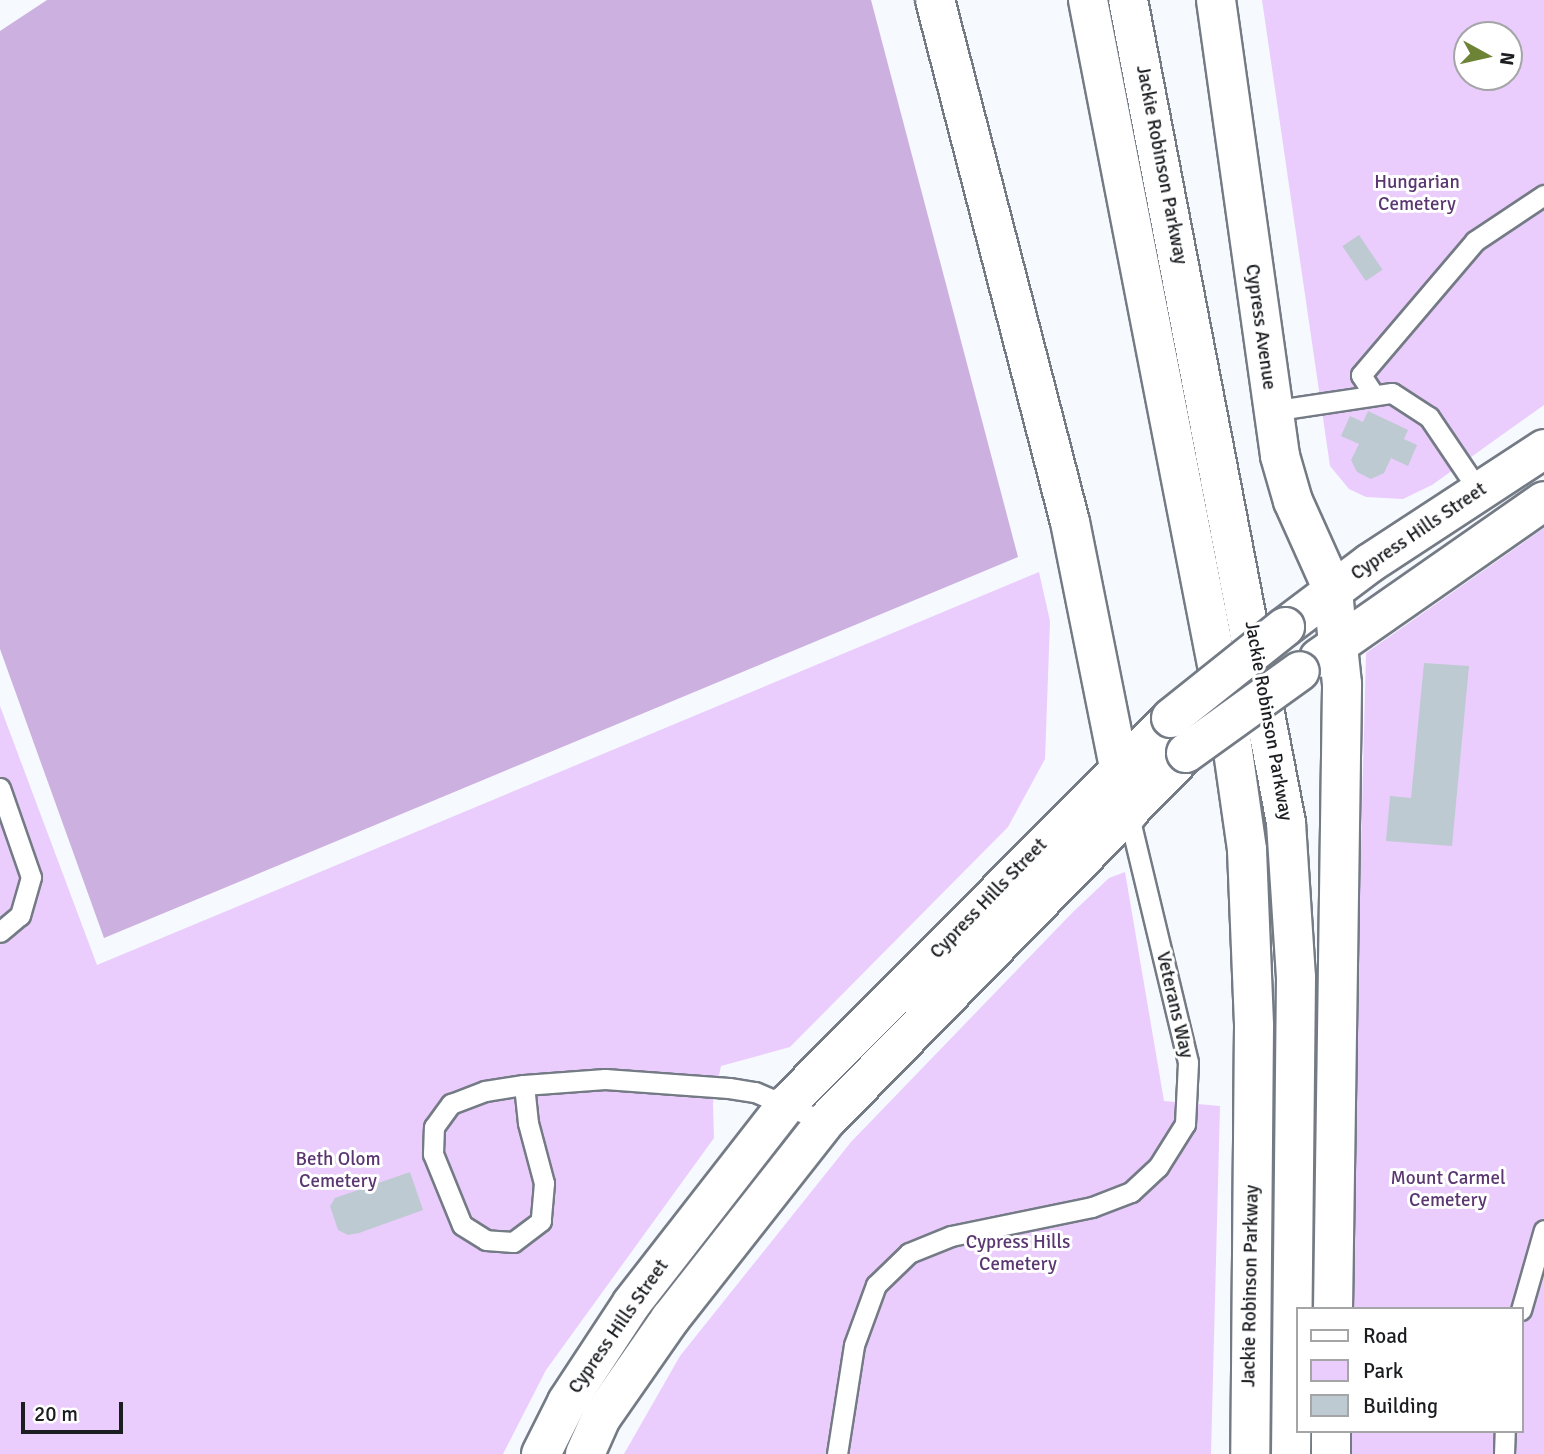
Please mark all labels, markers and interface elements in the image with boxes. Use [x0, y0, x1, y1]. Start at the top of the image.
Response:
north arrow [1453, 21, 1523, 91]
text: N [1494, 50, 1520, 67]
street label: Jackie Robinson Parkway [1130, 63, 1192, 267]
park label: Hungarian Cemetery [1374, 172, 1460, 216]
street label: Cypress Avenue [1240, 263, 1280, 391]
street label: Cypress Hills Street [1347, 478, 1491, 586]
street label: Jackie Robinson Parkway [1239, 619, 1297, 823]
street label: Cypress Hills Street [926, 834, 1052, 964]
street label: Veterans Way [1151, 950, 1197, 1060]
park label: Beth Olom Cemetery [295, 1149, 381, 1193]
park label: Mount Carmel Cemetery [1390, 1168, 1506, 1212]
street label: Jackie Robinson Parkway [1238, 1185, 1264, 1387]
park label: Cypress Hills Cemetery [966, 1232, 1070, 1276]
street label: Cypress Hills Street [564, 1256, 674, 1398]
legend [1296, 1307, 1523, 1433]
text: Road [1363, 1323, 1408, 1349]
text: Park [1363, 1358, 1403, 1384]
scale bar [24, 1388, 126, 1432]
text: Building [1363, 1393, 1438, 1419]
text: 20 m [34, 1401, 78, 1427]

